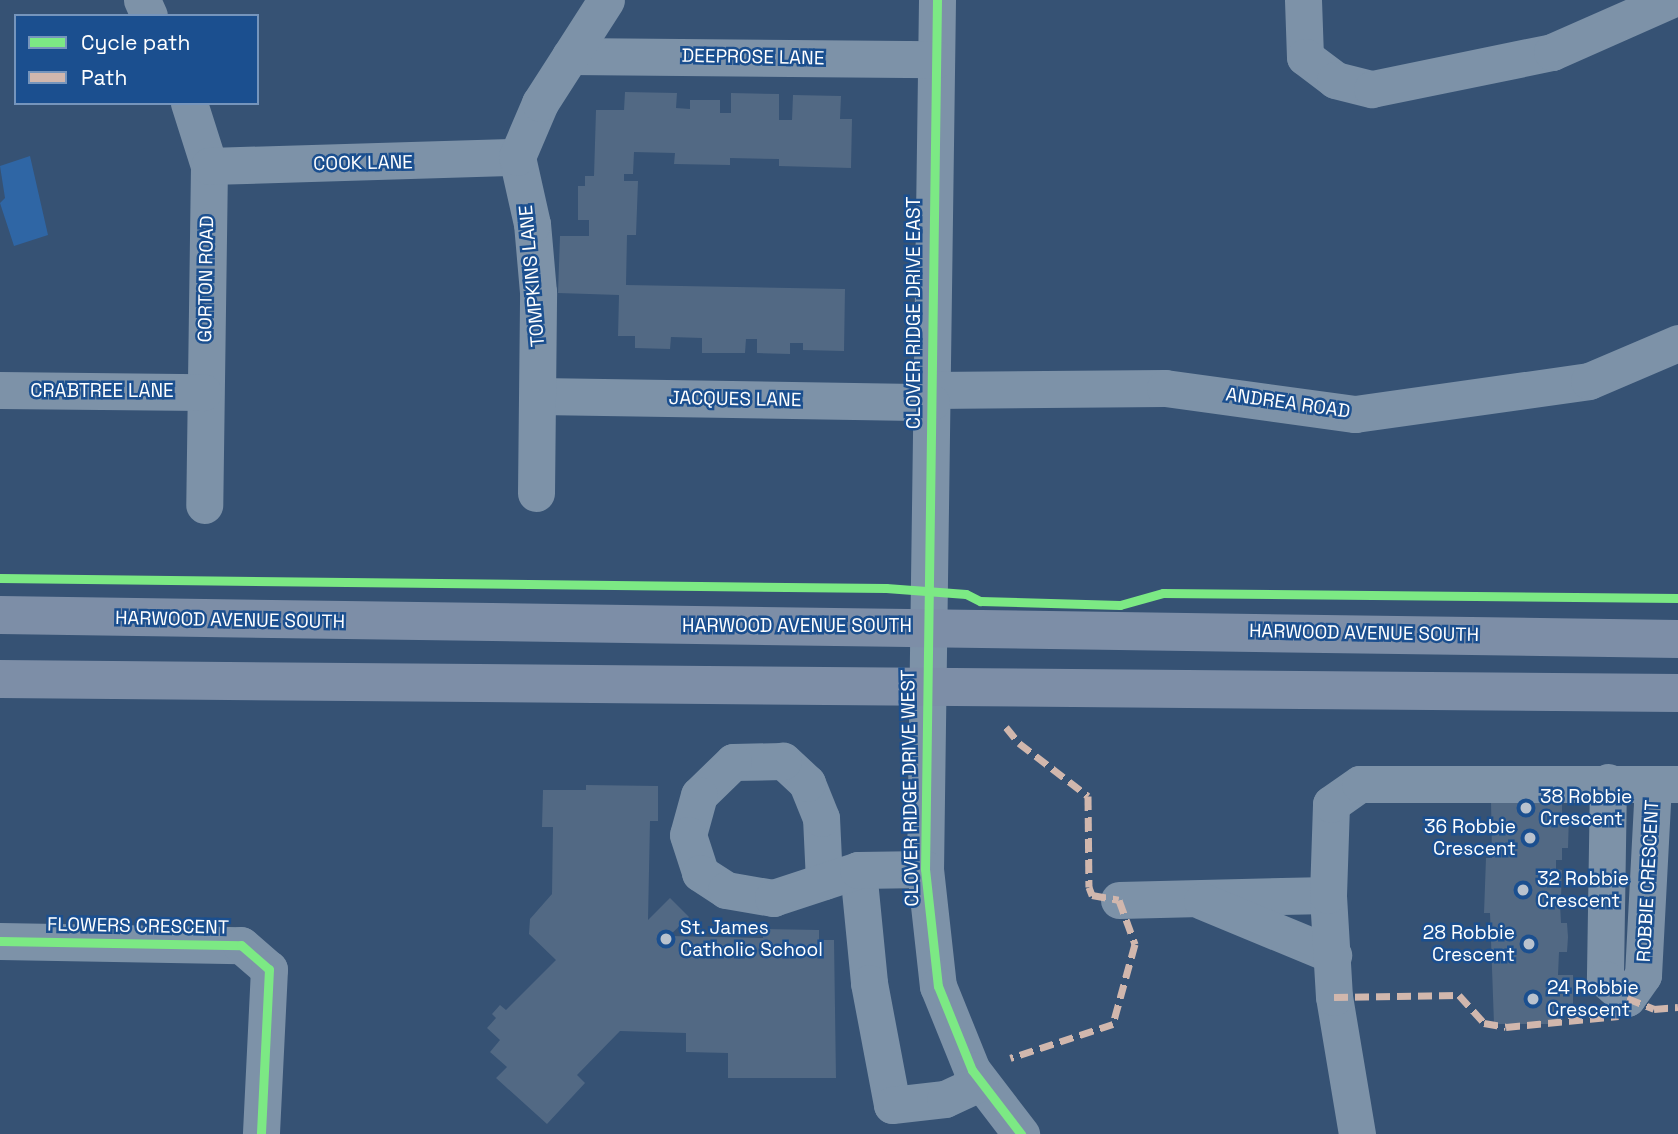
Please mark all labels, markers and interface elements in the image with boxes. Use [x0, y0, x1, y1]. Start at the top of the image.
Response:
legend [14, 14, 259, 105]
text: Cycle path [81, 29, 190, 56]
street label: DEEPROSE LANE [681, 44, 825, 70]
text: Path [81, 64, 127, 91]
street label: COOK LANE [313, 151, 413, 175]
street label: CLOVER RIDGE DRIVE EAST [903, 197, 925, 429]
street label: TOMPKINS LANE [514, 204, 550, 348]
street label: GORTON ROAD [193, 215, 219, 343]
street label: CRABTREE LANE [30, 380, 174, 402]
street label: ANDREA ROAD [1224, 383, 1352, 423]
street label: JACQUES LANE [668, 386, 802, 412]
street label: HARWOOD AVENUE SOUTH [115, 607, 345, 633]
street label: HARWOOD AVENUE SOUTH [682, 615, 912, 637]
street label: HARWOOD AVENUE SOUTH [1249, 620, 1479, 646]
street label: CLOVER RIDGE DRIVE WEST [897, 669, 923, 907]
place label: 38 Robbie Crescent [1540, 786, 1632, 830]
street label: ROBBIE CRESCENT [1632, 799, 1664, 963]
marker: 38 Robbie Crescent [1518, 800, 1534, 816]
place label: 36 Robbie Crescent [1424, 816, 1516, 860]
marker: 36 Robbie Crescent [1522, 830, 1538, 846]
place label: 32 Robbie Crescent [1537, 868, 1629, 912]
marker: 32 Robbie Crescent [1515, 882, 1531, 898]
street label: FLOWERS CRESCENT [47, 913, 229, 939]
place label: St. James Catholic School [680, 917, 823, 961]
place label: 28 Robbie Crescent [1423, 922, 1515, 966]
marker: St. James Catholic School [658, 931, 674, 947]
marker: 28 Robbie Crescent [1521, 936, 1537, 952]
place label: 24 Robbie Crescent [1547, 977, 1639, 1021]
marker: 24 Robbie Crescent [1525, 991, 1541, 1007]

